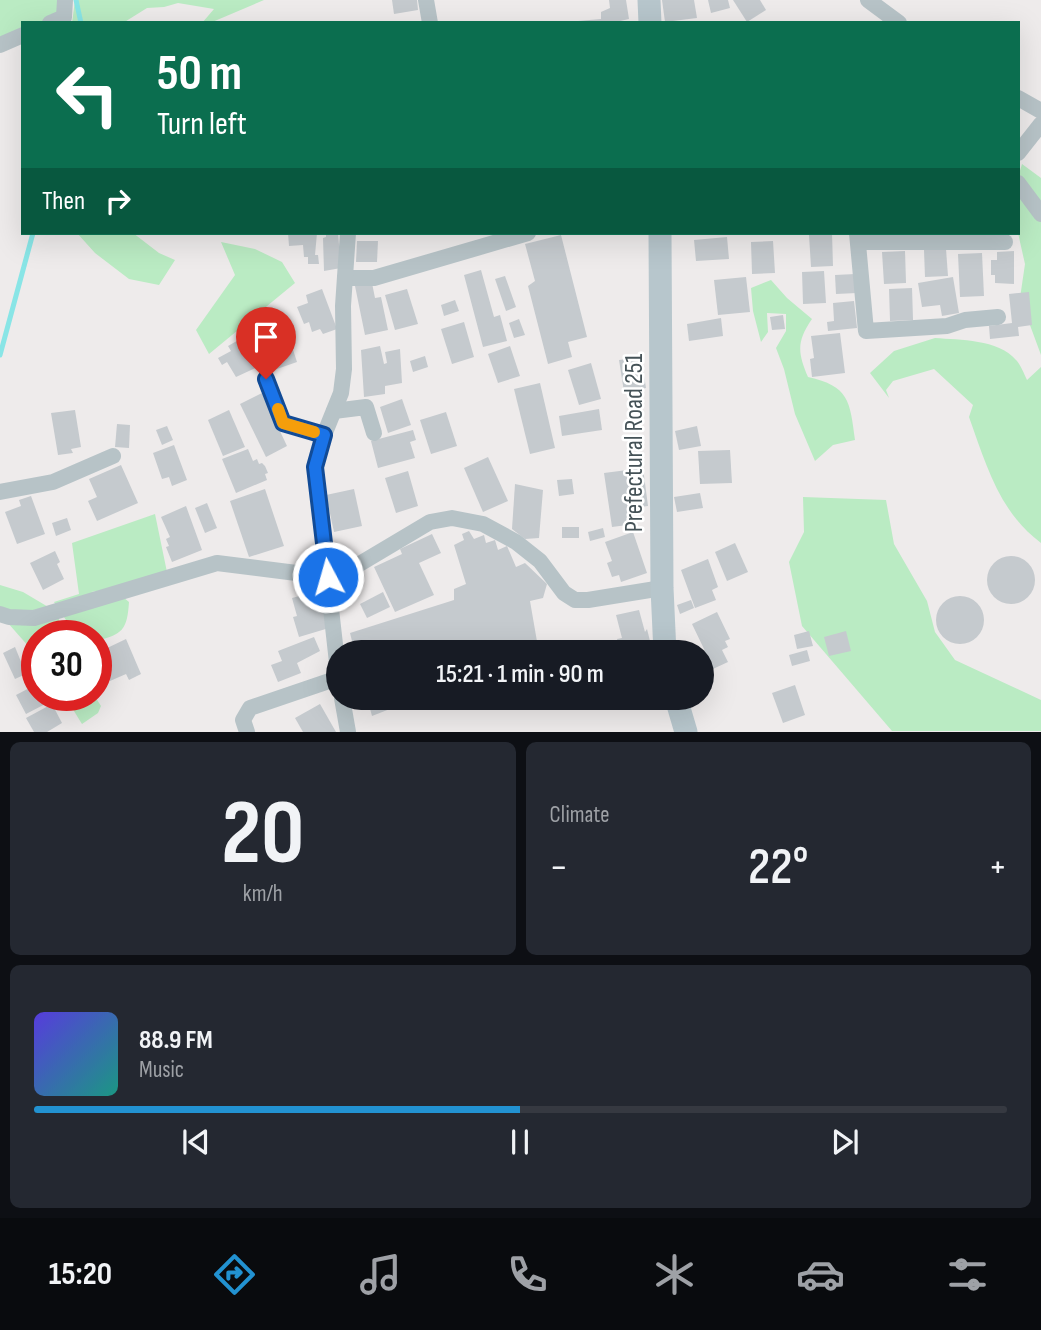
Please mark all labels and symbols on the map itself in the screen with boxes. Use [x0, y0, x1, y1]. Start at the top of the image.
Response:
pin [236, 307, 296, 379]
street label: Prefectural Road 251 [619, 354, 650, 532]
position arrow [291, 540, 365, 614]
speed limit sign: 30 [21, 620, 112, 711]

